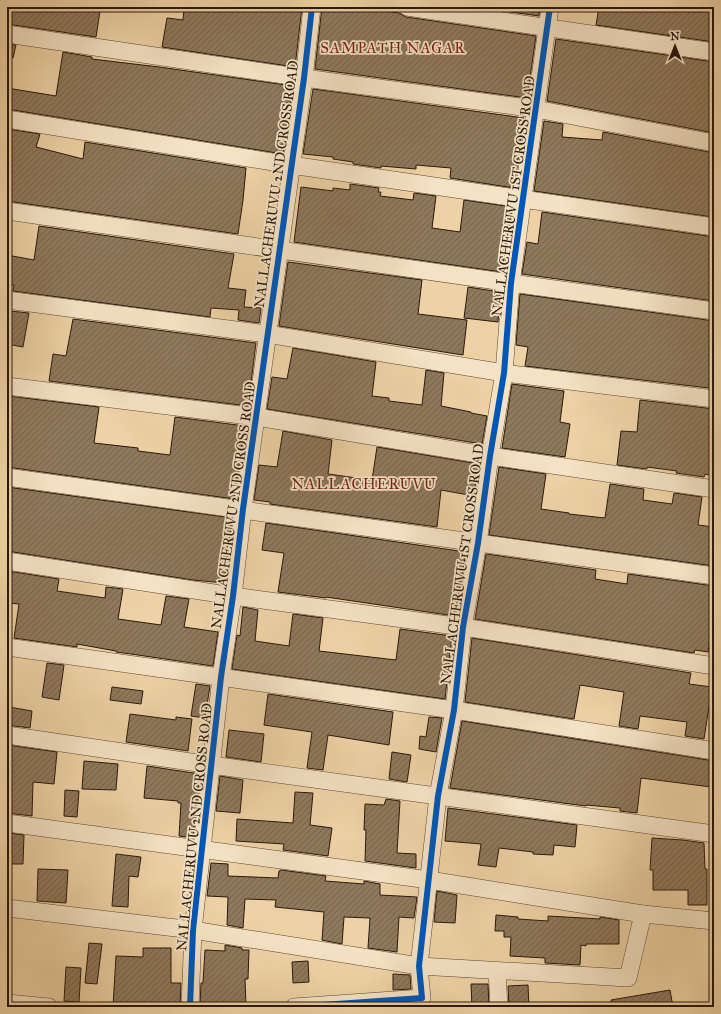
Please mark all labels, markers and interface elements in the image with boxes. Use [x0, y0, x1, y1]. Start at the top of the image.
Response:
north arrow [655, 26, 695, 66]
text: N [670, 30, 680, 43]
district label: SAMPATH NAGAR [320, 39, 466, 57]
street label: NALLACHERUVU 2ND CROSS ROAD [251, 59, 302, 309]
street label: NALLACHERUVU 1ST CROSS ROAD [488, 75, 539, 318]
street label: NALLACHERUVU 2ND CROSS ROAD [208, 380, 259, 630]
street label: NALLACHERUVU 1ST CROSS ROAD [437, 443, 488, 686]
district label: NALLACHERUVU [291, 475, 437, 493]
street label: NALLACHERUVU 2ND CROSS ROAD [173, 702, 216, 952]

